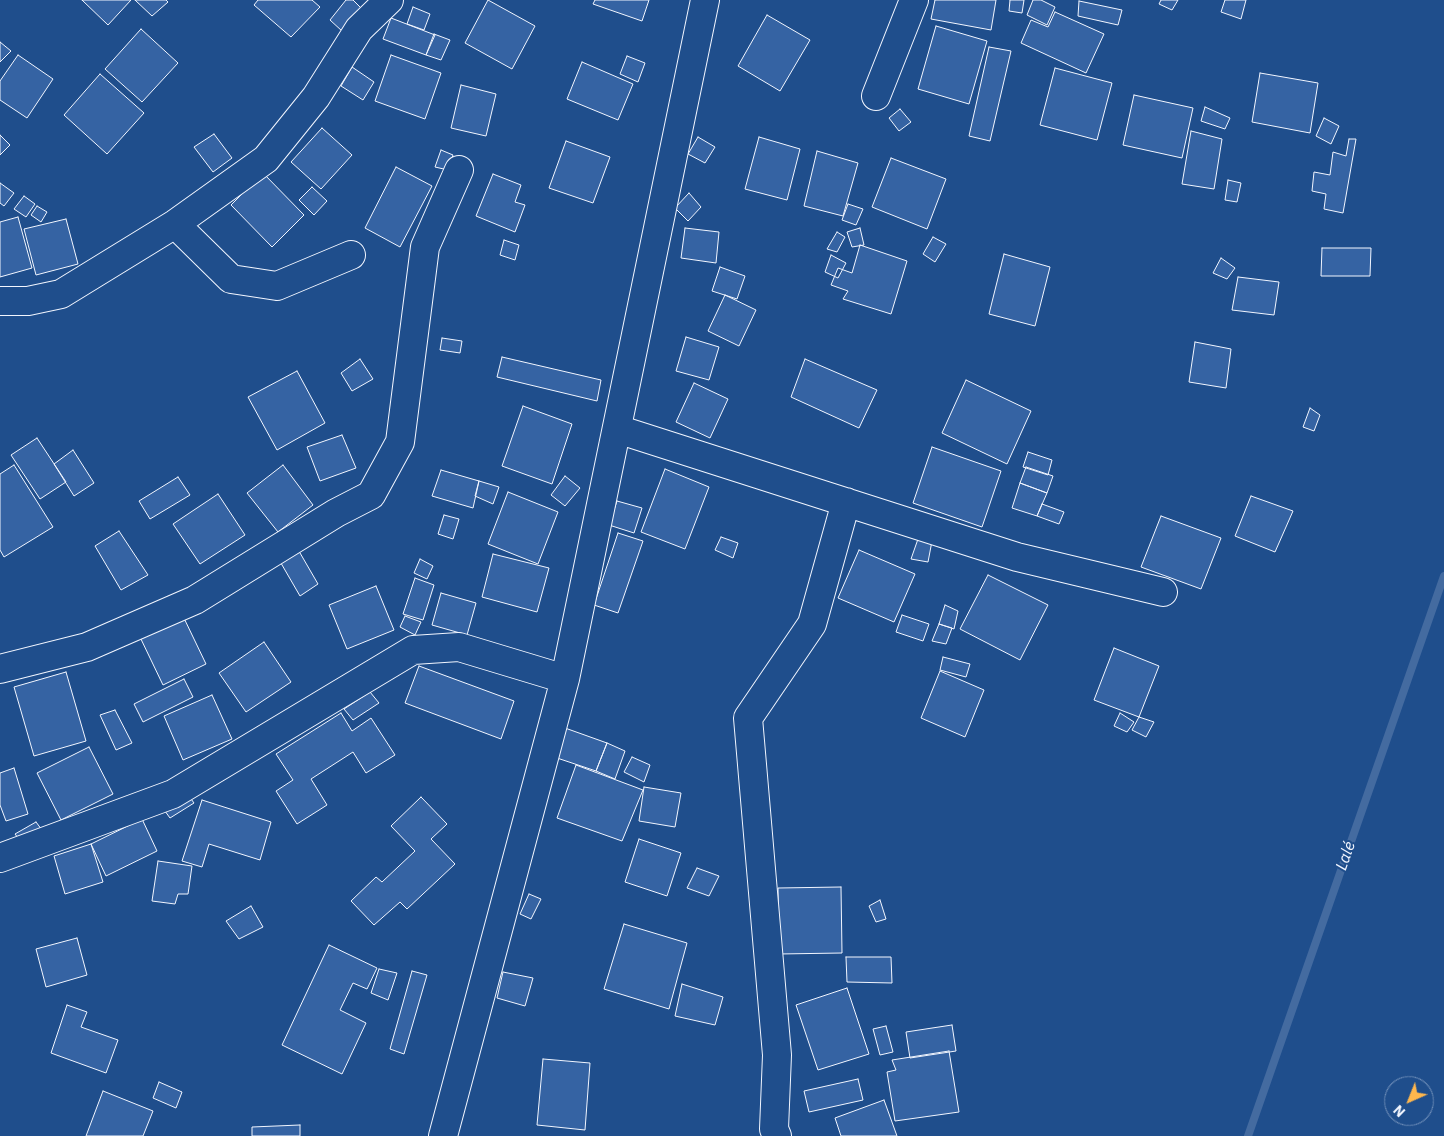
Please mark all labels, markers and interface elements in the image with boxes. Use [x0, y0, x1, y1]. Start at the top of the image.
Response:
water label: Lalé [1332, 839, 1360, 873]
north arrow [1384, 1076, 1434, 1126]
text: N [1389, 1101, 1409, 1121]

